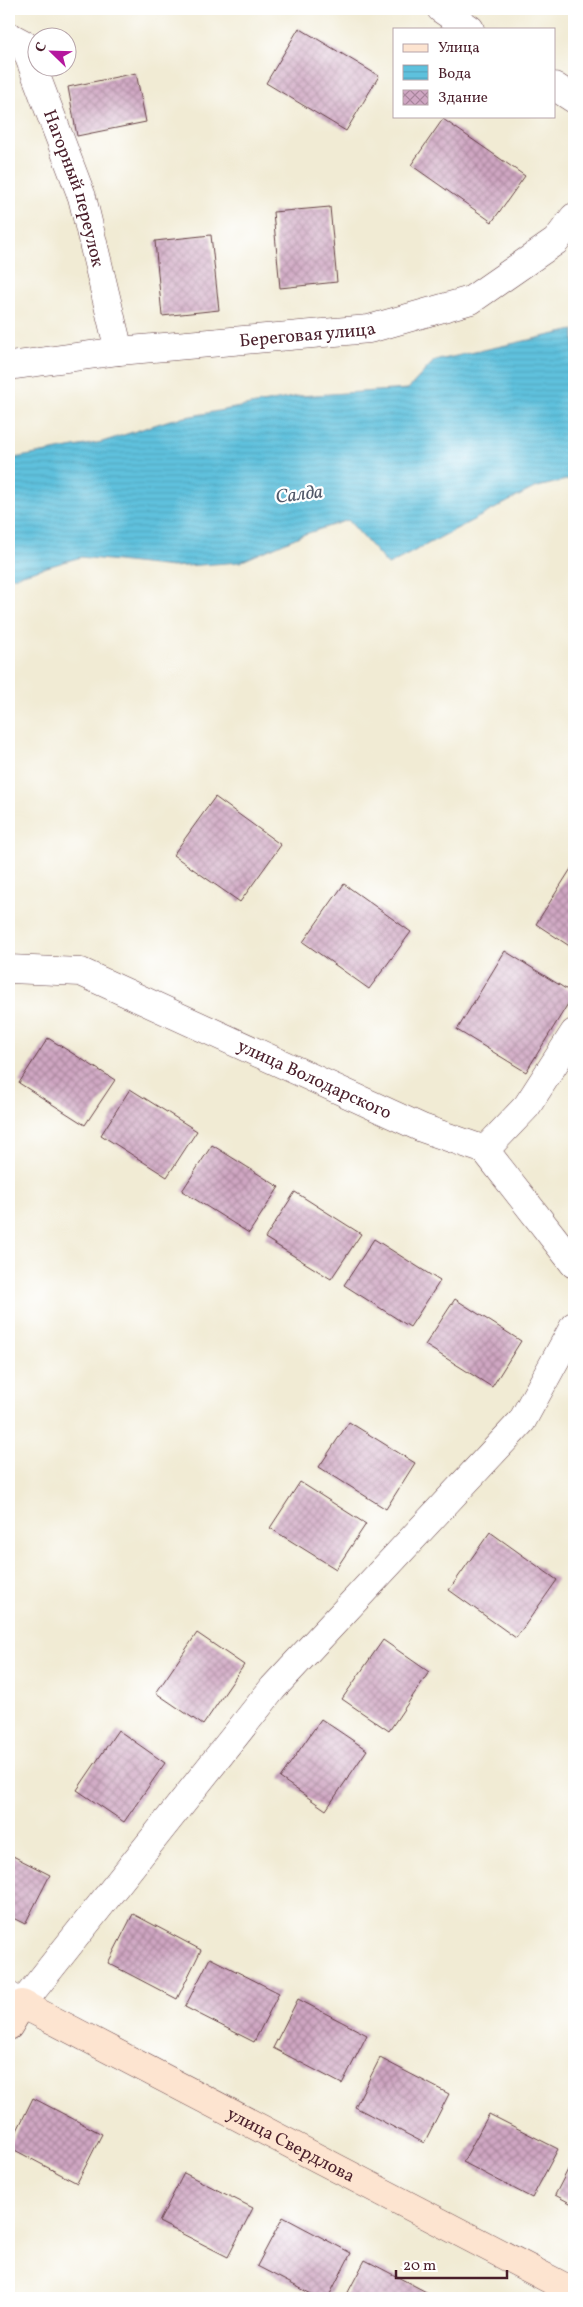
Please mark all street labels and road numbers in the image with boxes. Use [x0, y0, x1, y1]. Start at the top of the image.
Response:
street label: Нагорный переулок [36, 106, 109, 270]
street label: Береговая улица [238, 317, 379, 354]
street label: улица Володарского [233, 1034, 395, 1126]
street label: улица Свердлова [222, 2102, 359, 2189]

